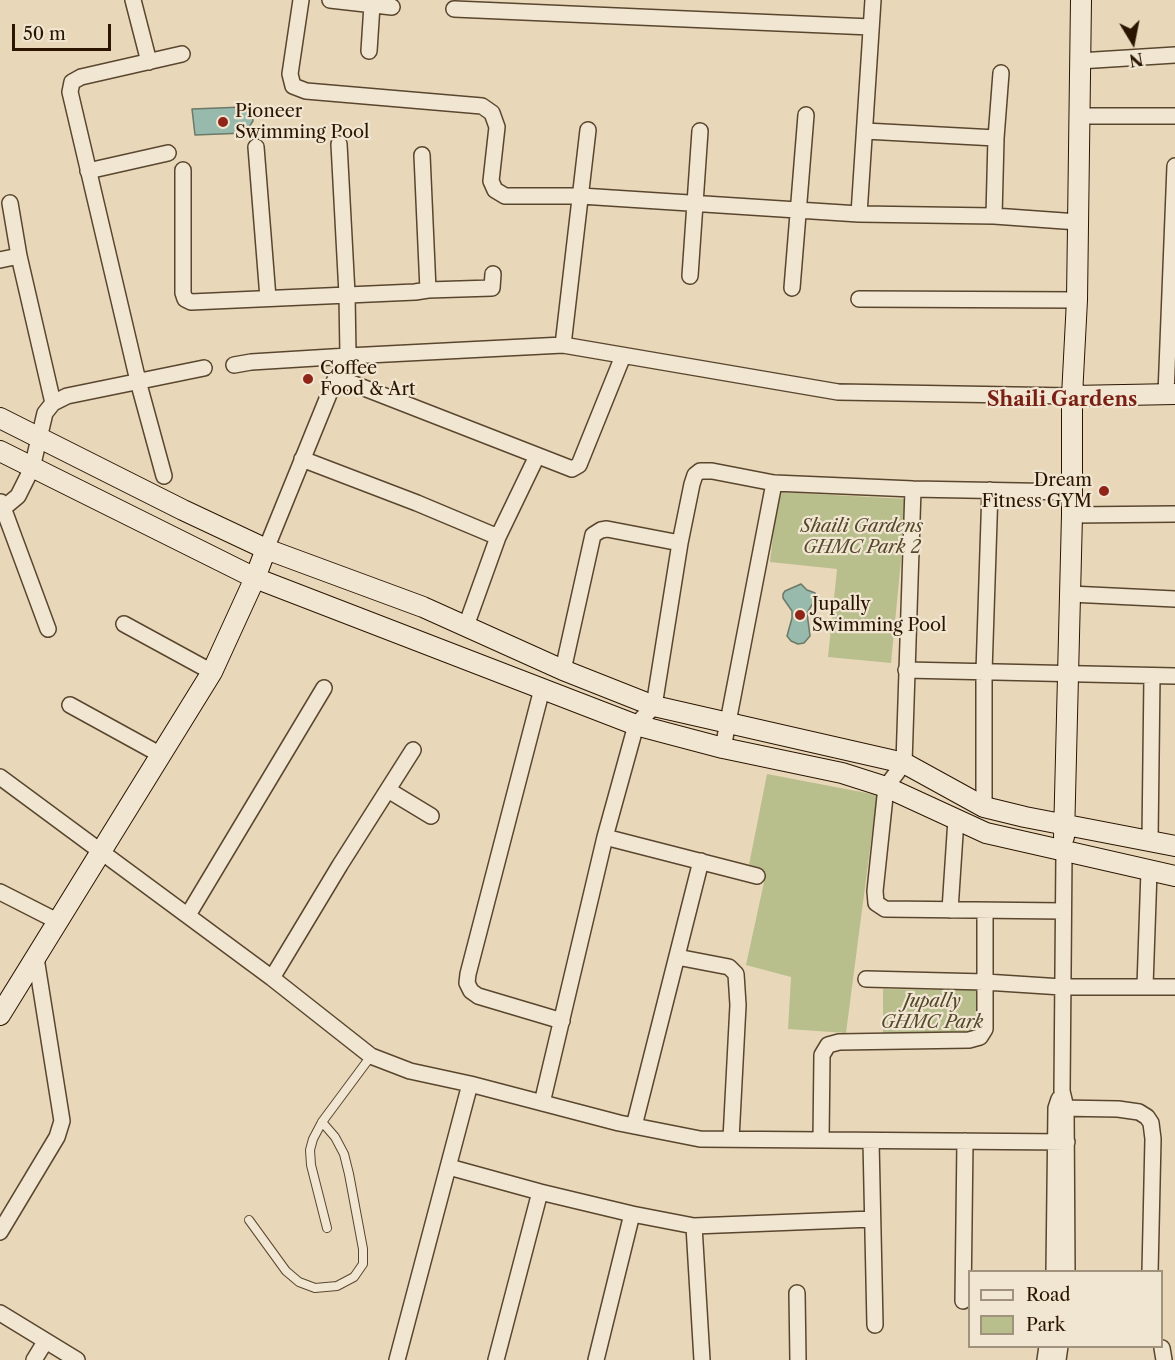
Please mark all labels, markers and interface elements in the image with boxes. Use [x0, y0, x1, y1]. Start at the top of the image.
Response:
scale bar [15, 12, 114, 50]
north arrow [1103, 12, 1163, 72]
text: 50 m [23, 23, 66, 45]
text: N [1128, 49, 1145, 71]
place label: Pioneer Swimming Pool [235, 101, 369, 144]
marker: Pioneer Swimming Pool [216, 115, 230, 129]
place label: Coffee Food & Art [320, 358, 415, 400]
marker: Coffee Food & Art [301, 372, 315, 386]
district label: Shaili Gardens [987, 388, 1137, 412]
place label: Dream Fitness GYM [981, 470, 1092, 512]
marker: Dream Fitness GYM [1097, 484, 1111, 498]
park label: Shaili Gardens GHMC Park 2 [801, 516, 923, 558]
place label: Jupally Swimming Pool [812, 594, 946, 636]
marker: Jupally Swimming Pool [793, 608, 807, 622]
park label: Jupally GHMC Park [881, 991, 983, 1034]
legend [968, 1270, 1163, 1348]
text: Road [1026, 1284, 1071, 1306]
text: Park [1026, 1314, 1065, 1336]

